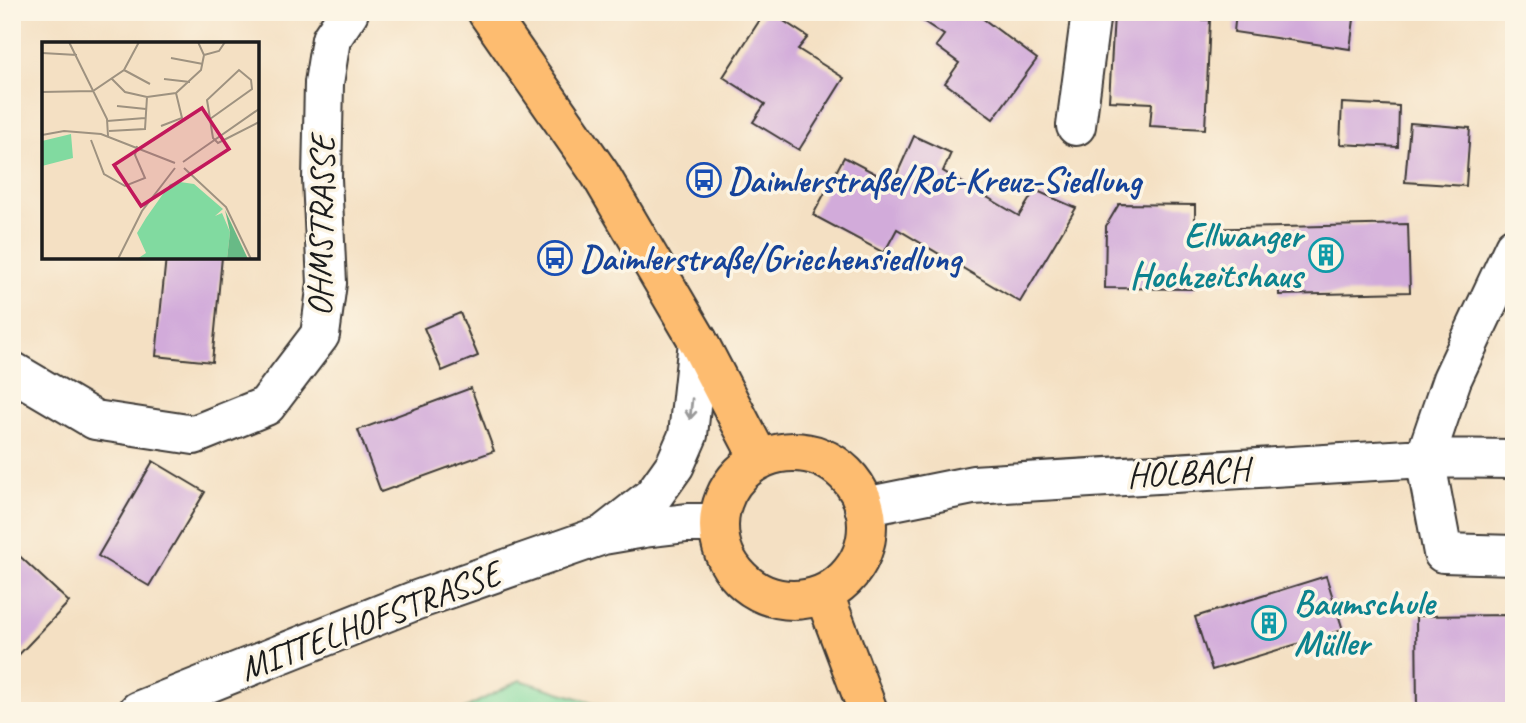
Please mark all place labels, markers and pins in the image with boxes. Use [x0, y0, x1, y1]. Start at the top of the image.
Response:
place label: Daimlerstraße/Rot-Kreuz-Siedlung [728, 158, 1143, 203]
bus stop icon: Daimlerstraße/Rot-Kreuz-Siedlung [685, 161, 723, 199]
place label: Ellwanger Hochzeitshaus [1130, 213, 1306, 298]
place label: Daimlerstraße/Griechensiedlung [580, 236, 964, 281]
building icon: Ellwanger Hochzeitshaus [1307, 236, 1345, 274]
bus stop icon: Daimlerstraße/Griechensiedlung [536, 239, 574, 277]
place label: Baumschule Müller [1294, 581, 1437, 666]
building icon: Baumschule Müller [1250, 604, 1288, 642]

